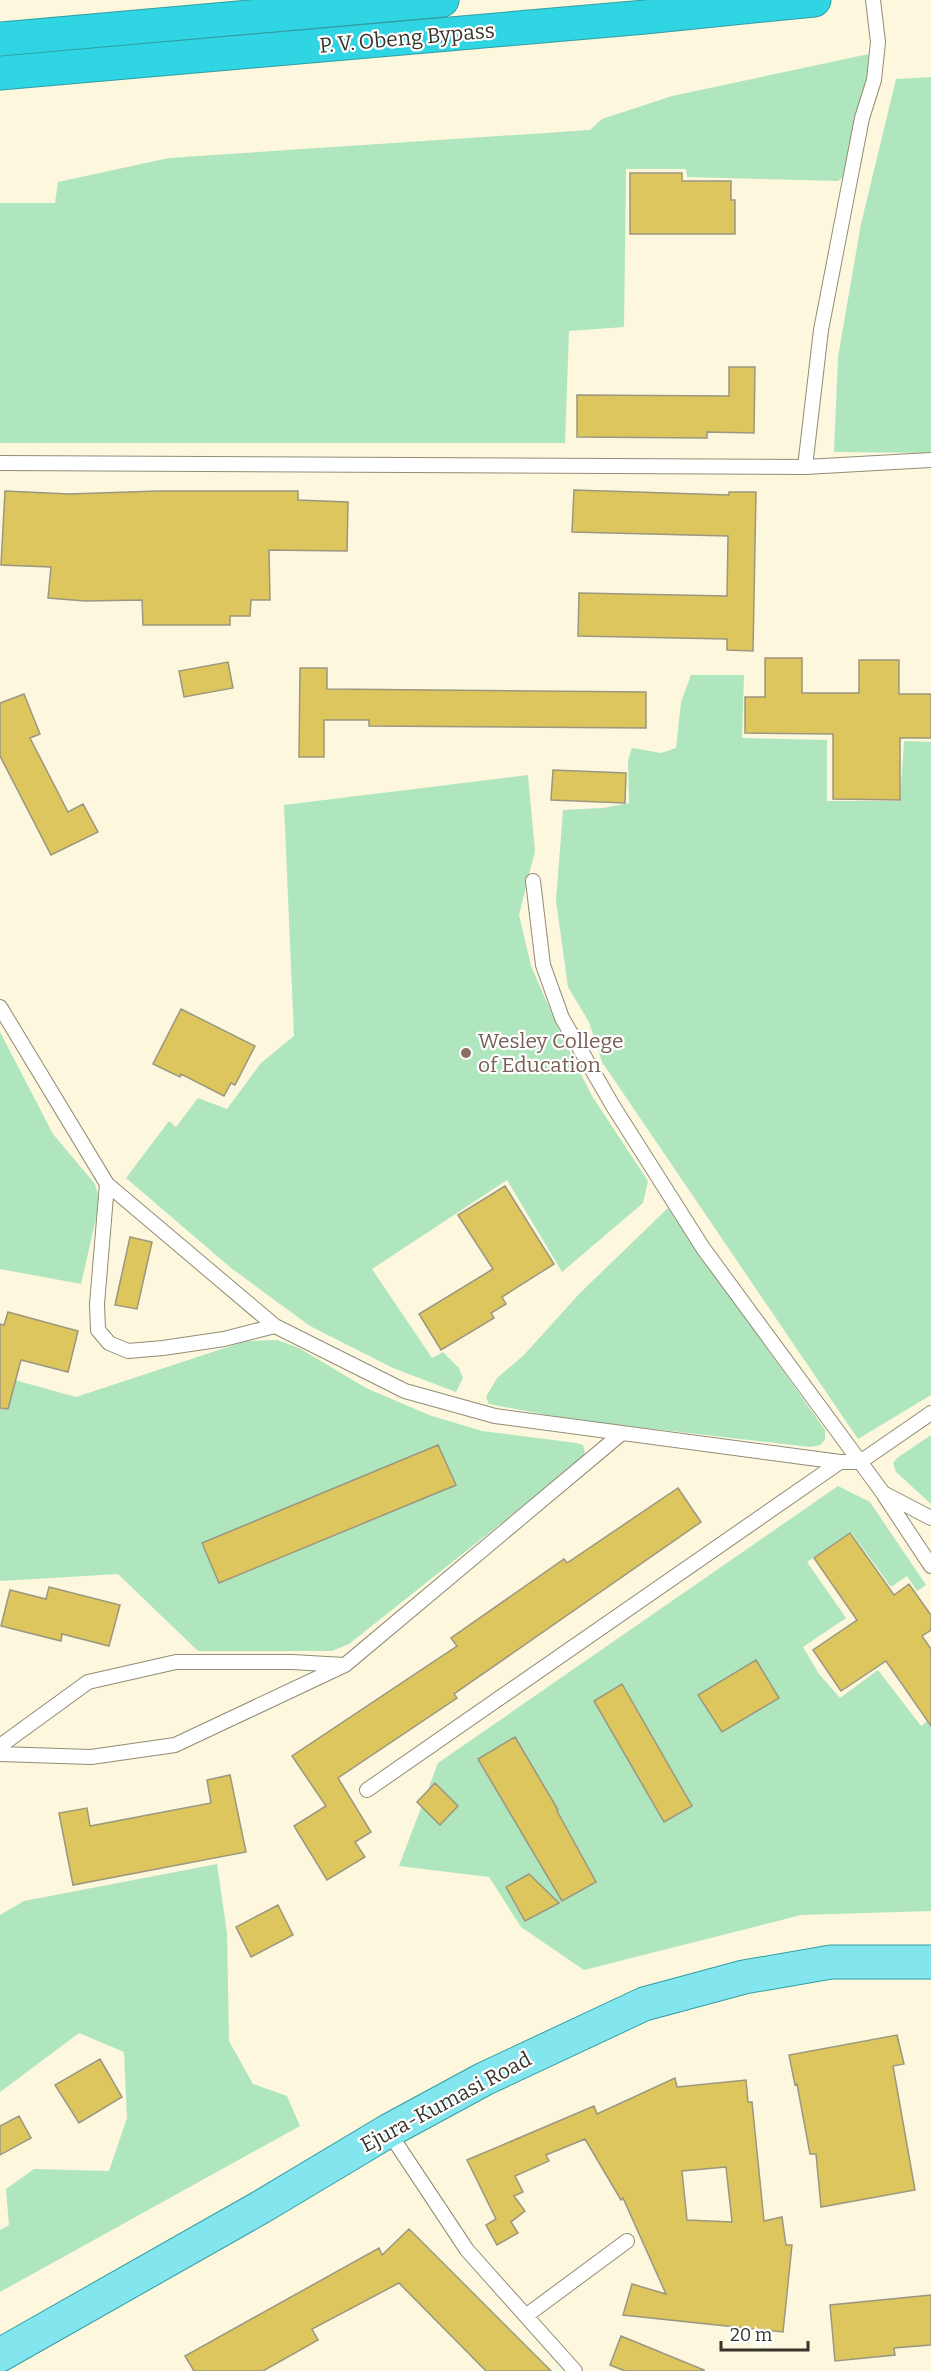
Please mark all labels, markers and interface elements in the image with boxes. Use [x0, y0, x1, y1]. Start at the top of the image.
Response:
street label: P. V. Obeng Bypass [318, 17, 496, 59]
place label: Wesley College of Education [478, 1028, 623, 1078]
marker: Wesley College of Education [459, 1046, 473, 1060]
street label: Ejura-Kumasi Road [356, 2046, 536, 2158]
scale bar [721, 2314, 808, 2352]
text: 20 m [730, 2324, 772, 2346]

